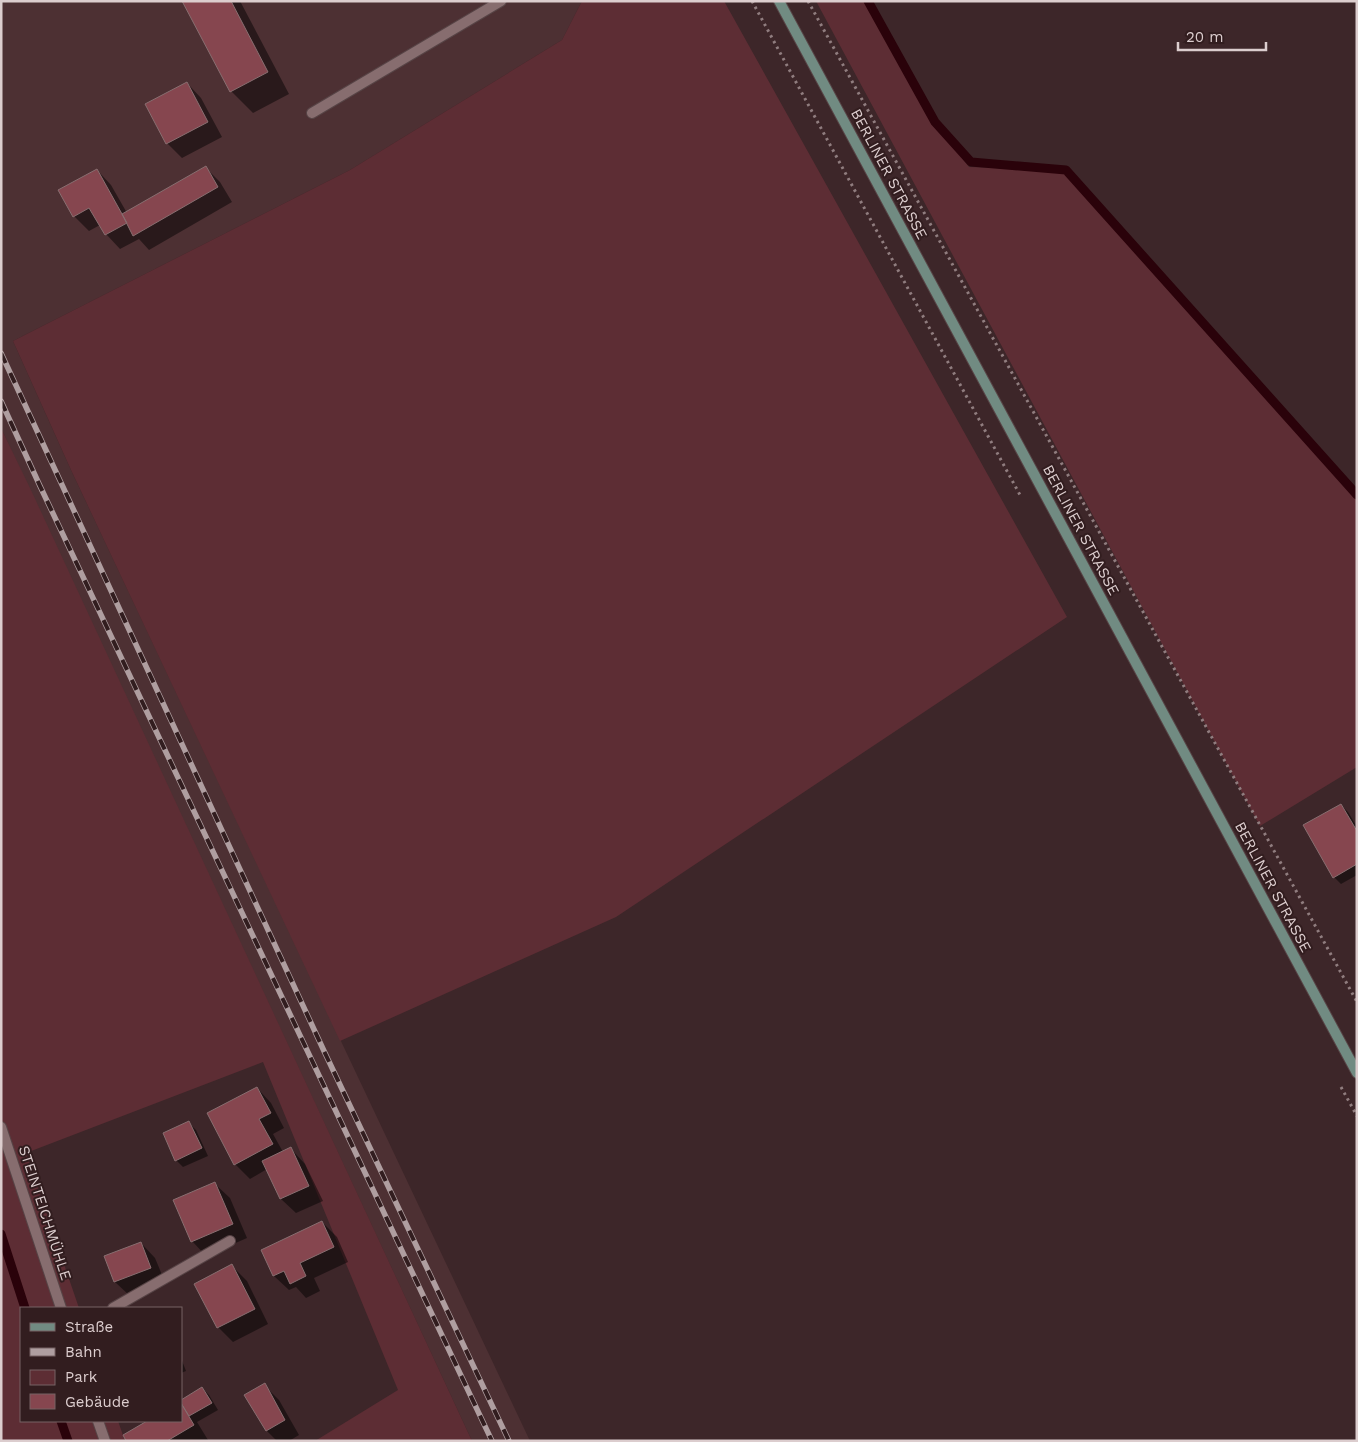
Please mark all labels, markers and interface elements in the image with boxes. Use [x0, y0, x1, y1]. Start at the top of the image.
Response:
scale bar [1178, 20, 1266, 52]
text: 20 m [1186, 28, 1224, 46]
street label: BERLINER STRASSE [847, 106, 931, 242]
street label: BERLINER STRASSE [1039, 462, 1123, 598]
street label: BERLINER STRASSE [1231, 819, 1315, 955]
street label: STEINTEICHMÜHLE [15, 1143, 75, 1283]
legend [20, 1307, 182, 1422]
text: Straße [65, 1318, 113, 1336]
text: Bahn [65, 1343, 102, 1361]
text: Park [65, 1368, 98, 1386]
text: Gebäude [65, 1393, 130, 1411]

